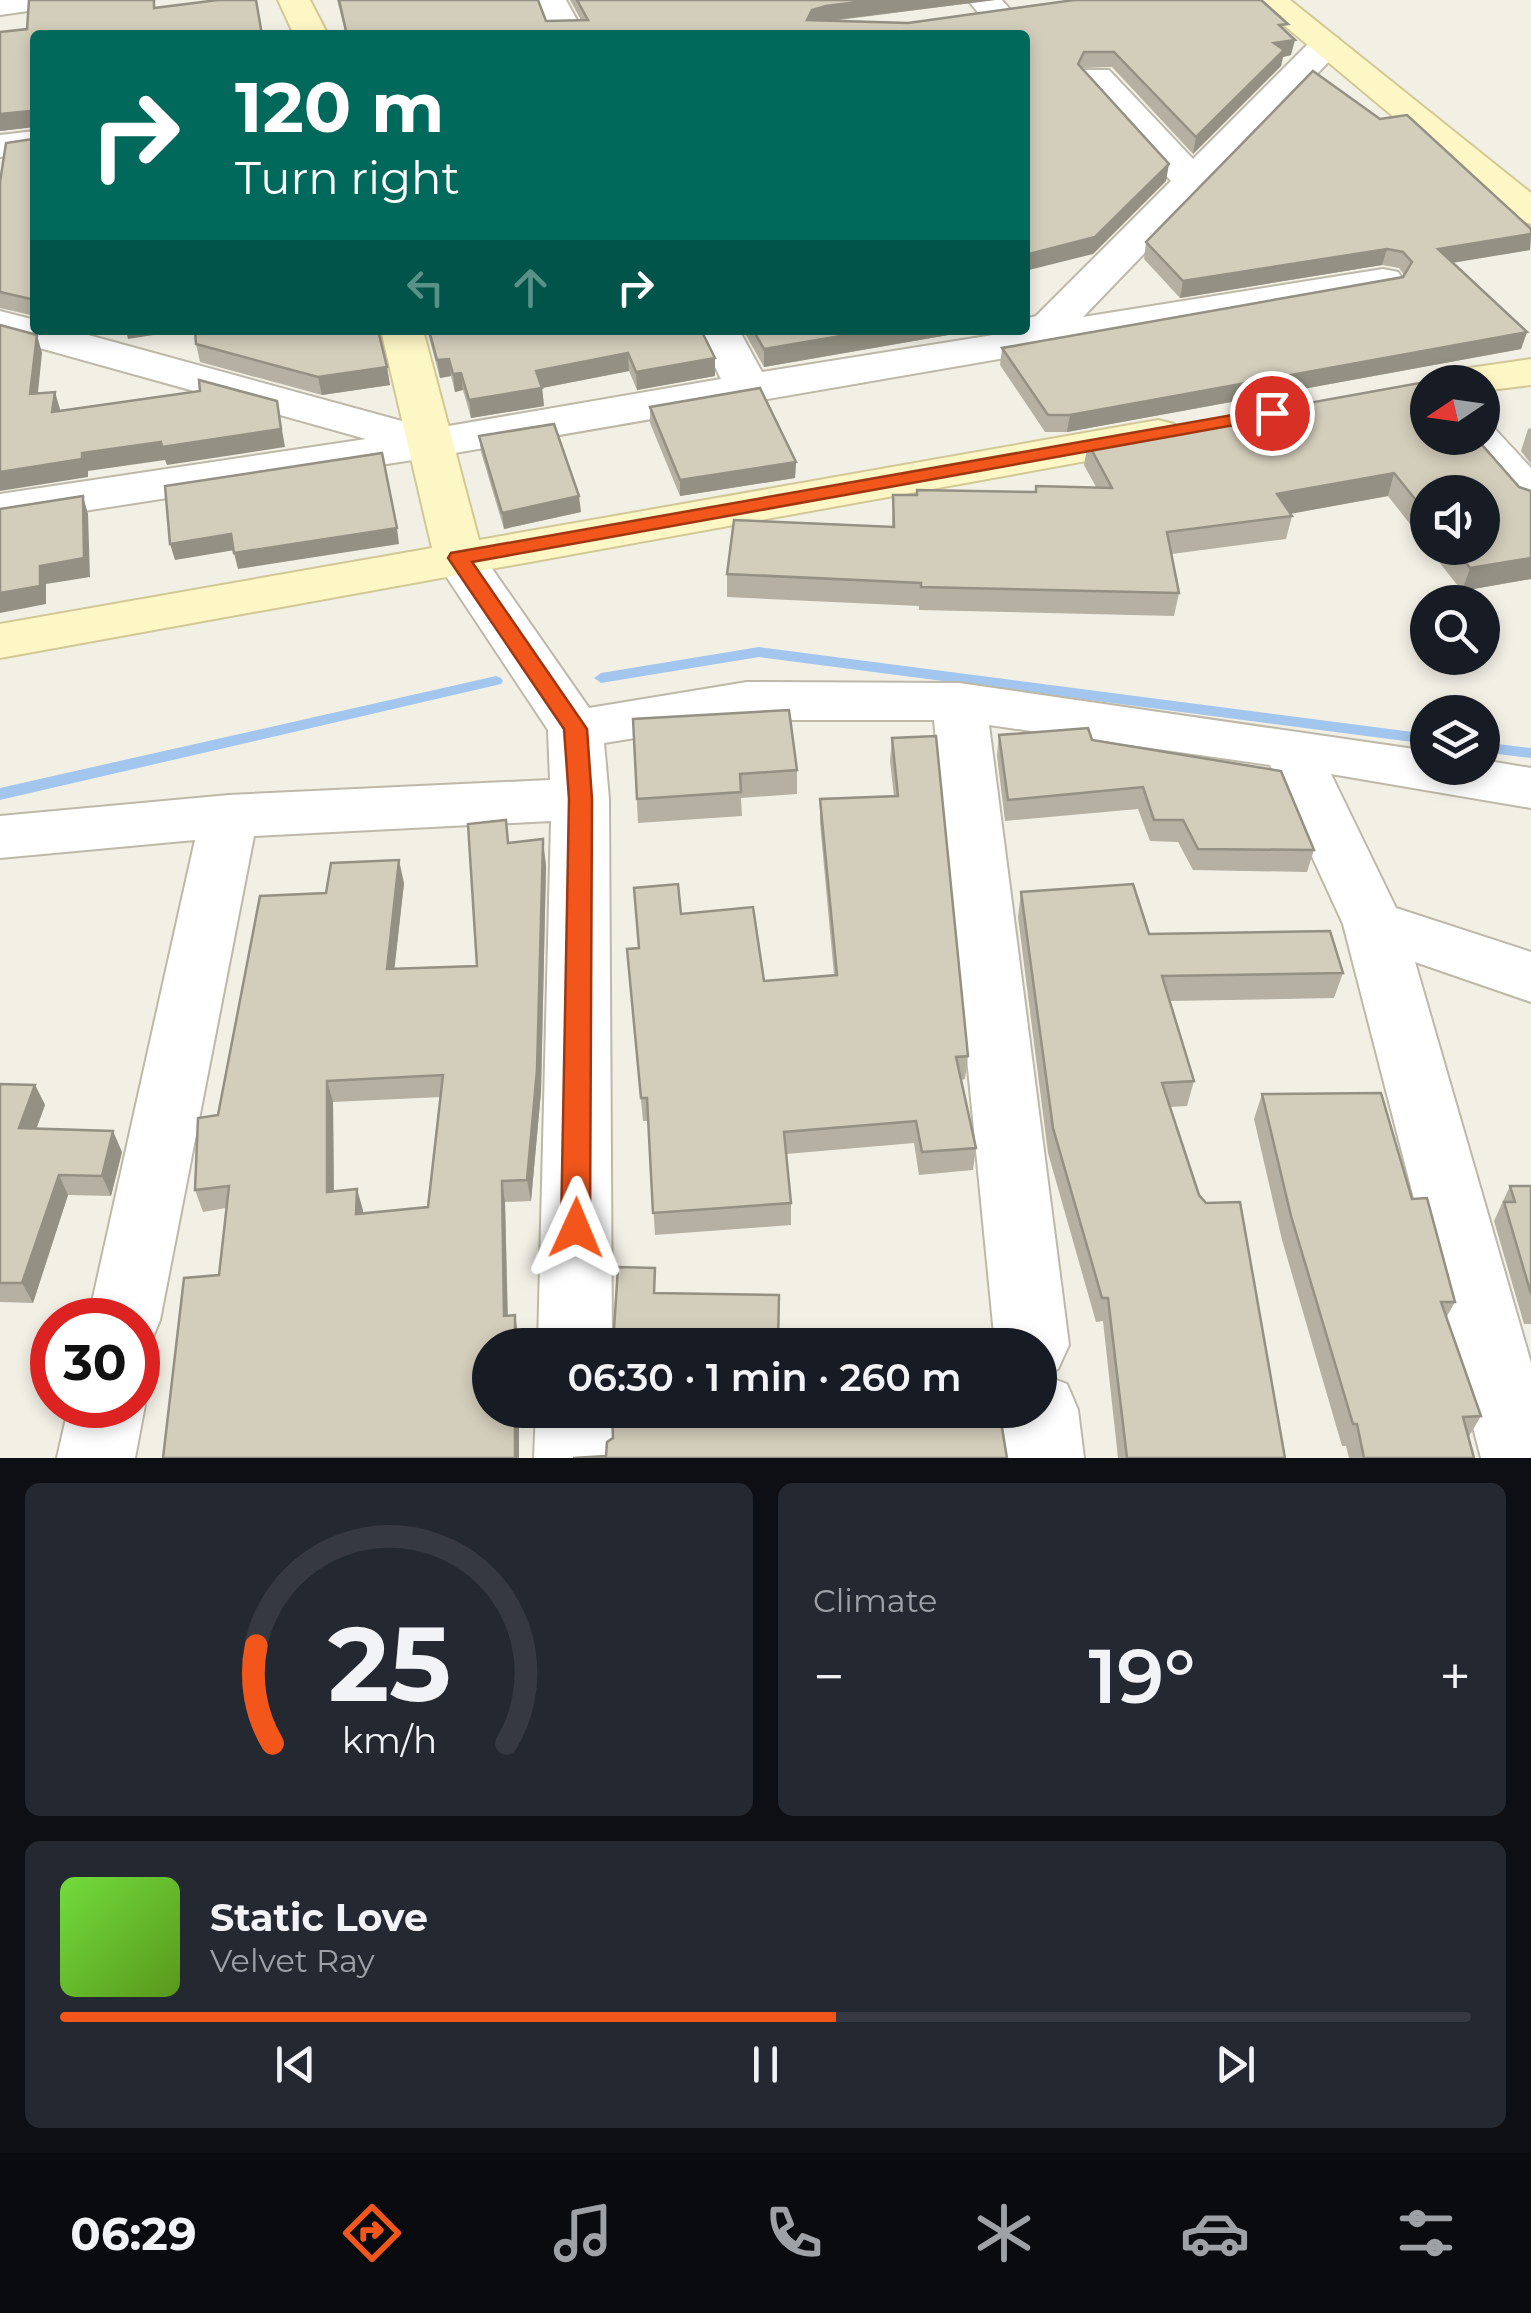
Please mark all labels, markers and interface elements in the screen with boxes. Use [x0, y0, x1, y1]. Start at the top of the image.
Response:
text: 120 m [235, 64, 445, 150]
icon: right [70, 70, 200, 200]
text: Turn right [235, 150, 460, 205]
icon: left [398, 260, 453, 315]
icon: ahead [503, 260, 558, 315]
icon: right [608, 260, 663, 315]
north arrow [1410, 365, 1500, 455]
map controls [1410, 365, 1500, 785]
pin [1230, 371, 1315, 456]
icon: arrive [1245, 386, 1300, 441]
button: sound [1410, 475, 1500, 565]
button: search [1410, 585, 1500, 675]
button: layers [1410, 695, 1500, 785]
position arrow [524, 1176, 628, 1280]
speed limit sign: 30 [30, 1298, 160, 1428]
text: 06:30 · 1 min · 260 m [568, 1354, 961, 1401]
text: Climate [813, 1581, 937, 1620]
text: 25 [327, 1600, 451, 1727]
text: 19° [1088, 1630, 1196, 1722]
text: − [813, 1643, 845, 1710]
text: + [1439, 1643, 1471, 1710]
text: km/h [341, 1718, 437, 1762]
text: Static Love [210, 1894, 428, 1941]
text: Velvet Ray [210, 1941, 375, 1980]
icon: previous [268, 2037, 323, 2092]
icon: pause [738, 2037, 793, 2092]
icon: next [1208, 2037, 1263, 2092]
icon: directions [337, 2198, 407, 2268]
icon: music [548, 2198, 618, 2268]
icon: phone [759, 2198, 829, 2268]
icon: climate [969, 2198, 1039, 2268]
icon: car [1180, 2198, 1250, 2268]
icon: filters [1391, 2198, 1461, 2268]
text: 06:29 [70, 2206, 197, 2261]

